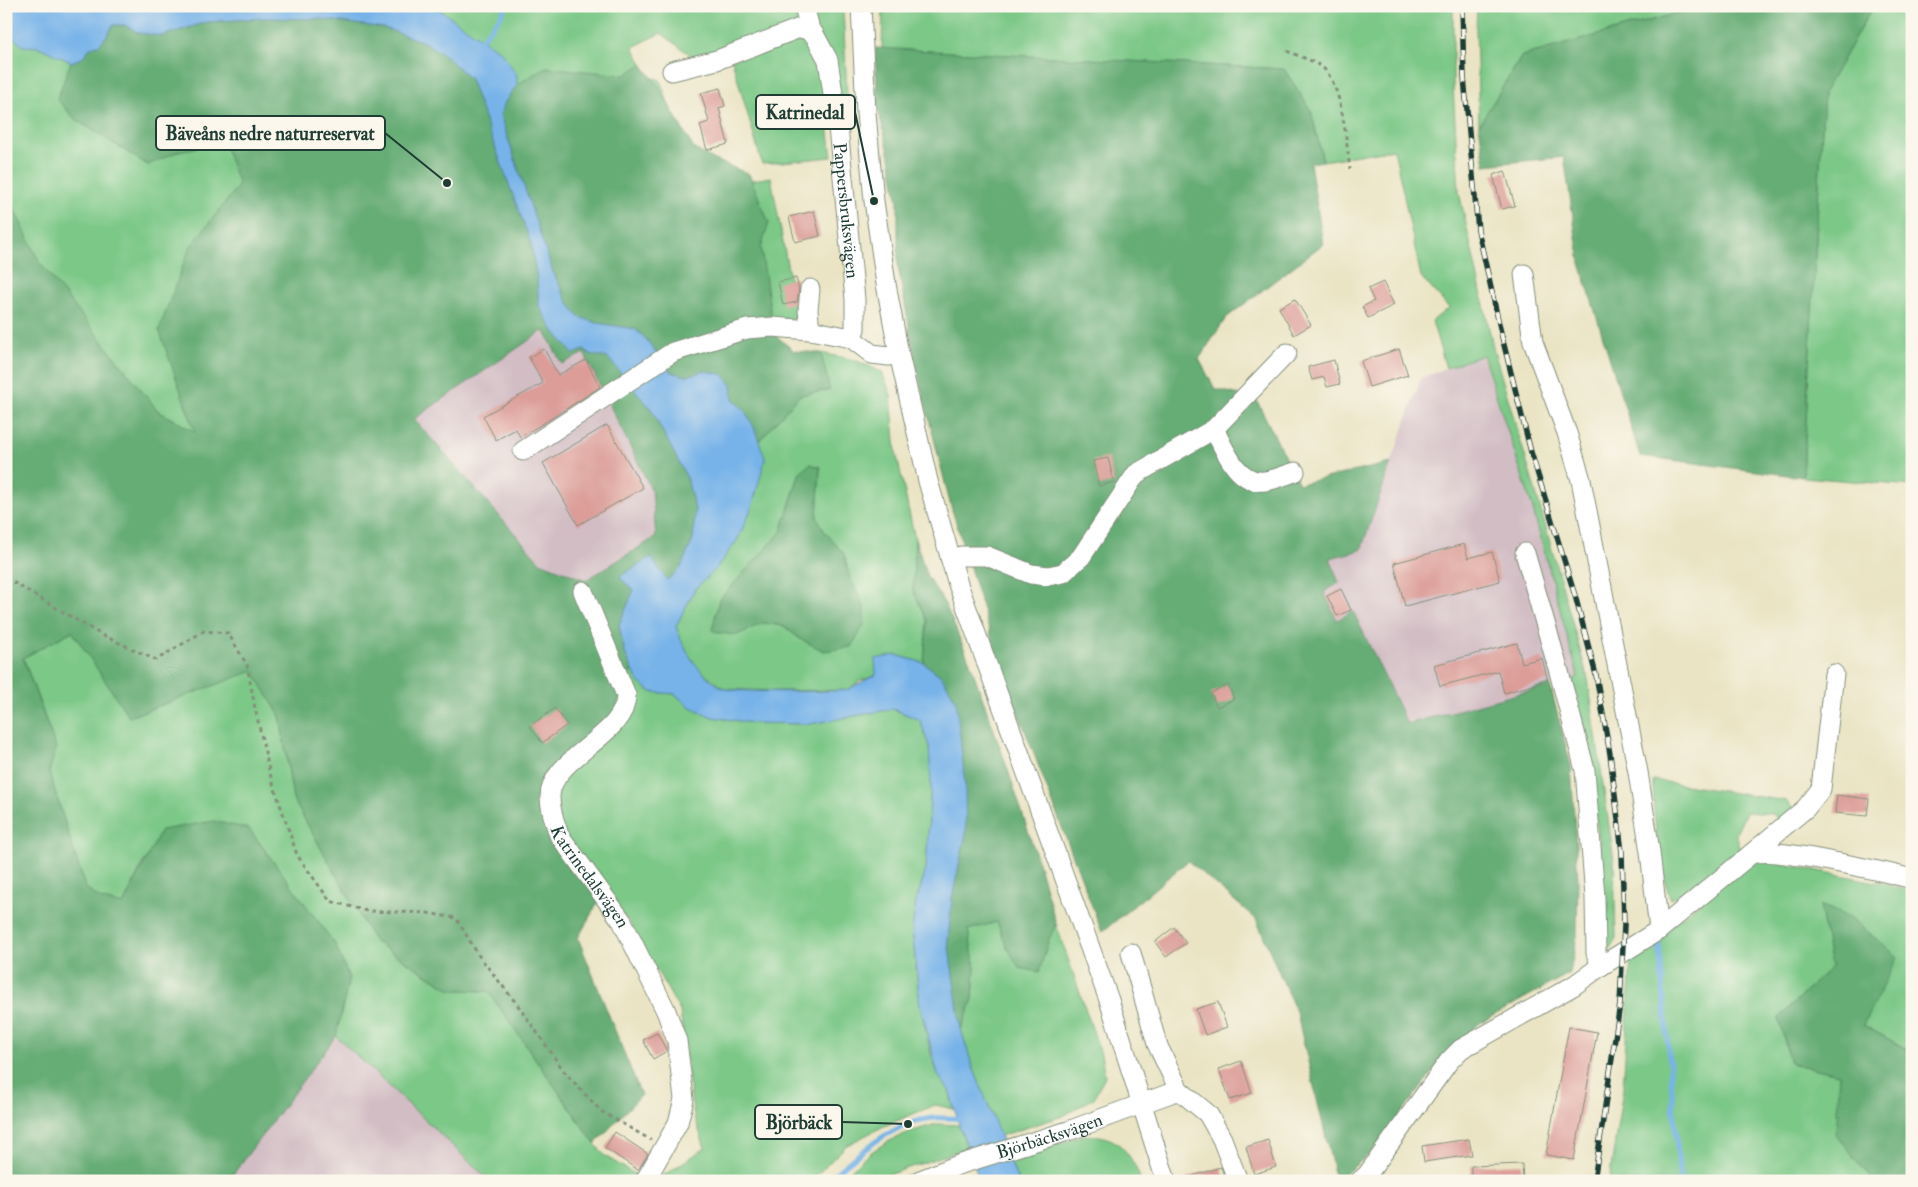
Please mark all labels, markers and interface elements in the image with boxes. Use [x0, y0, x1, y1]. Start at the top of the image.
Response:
callout: Katrinedal [756, 95, 855, 129]
text: Katrinedal [765, 101, 845, 125]
callout: Bäveåns nedre naturreservat [156, 116, 385, 150]
text: Bäveåns nedre naturreservat [165, 122, 376, 146]
street label: Pappersbruksvägen [828, 141, 864, 279]
street label: Katrinedalsvägen [545, 823, 635, 931]
callout: Björbäck [755, 1105, 842, 1139]
street label: Björbäcksvägen [994, 1108, 1106, 1164]
text: Björbäck [766, 1111, 833, 1135]

